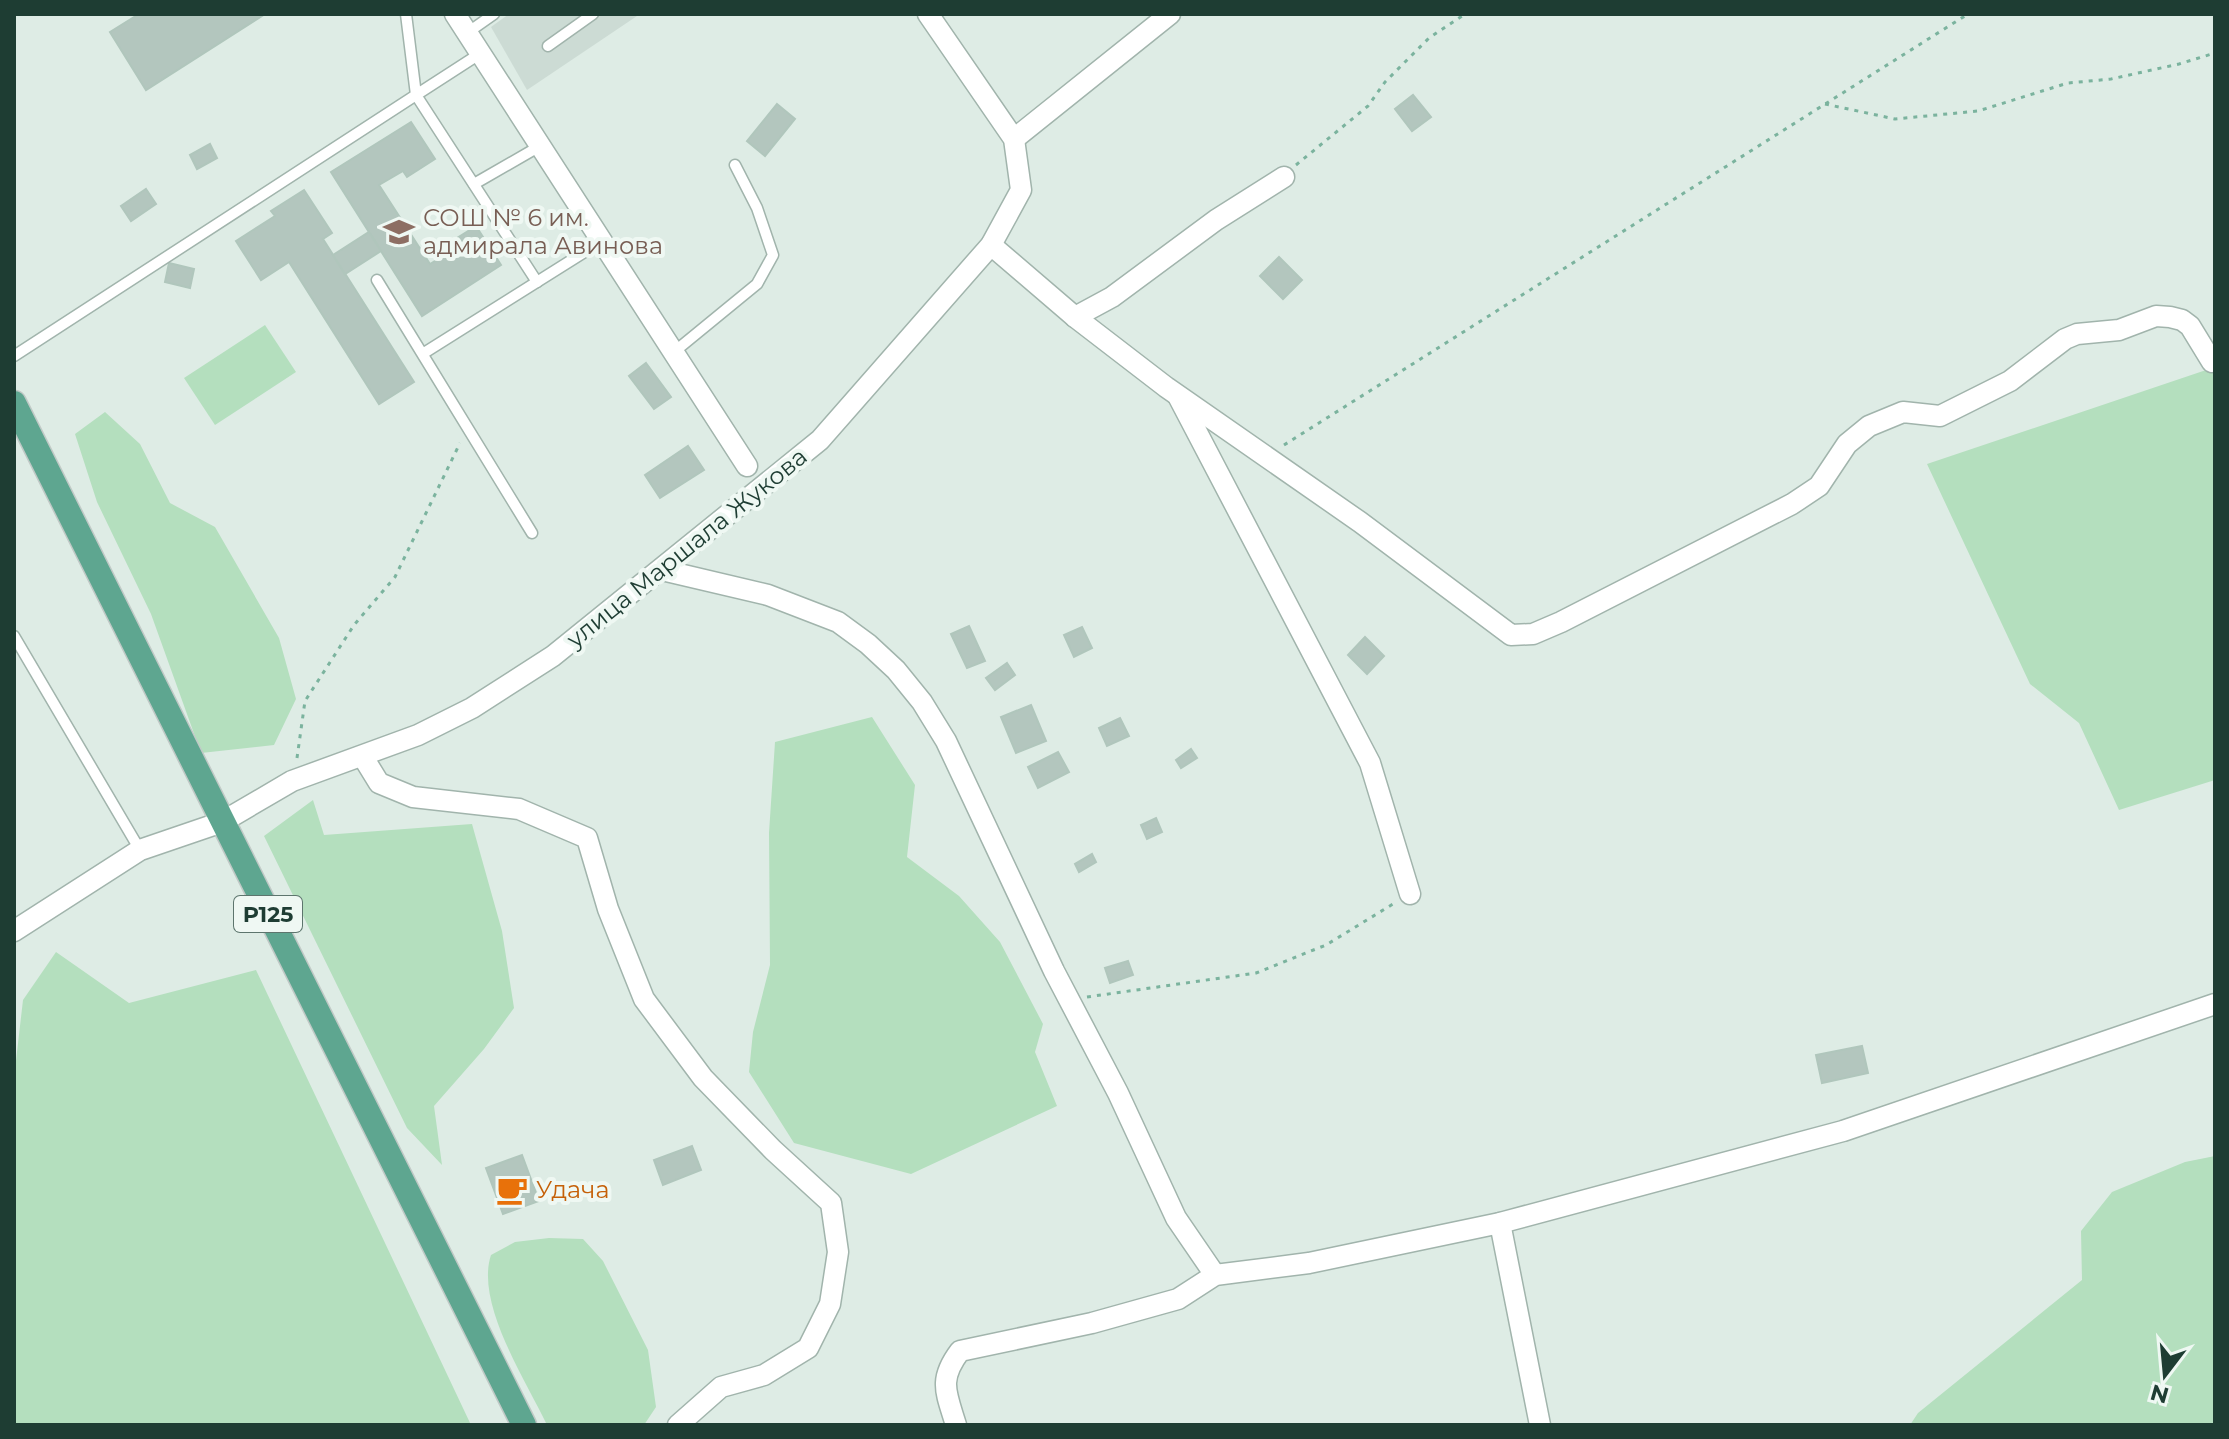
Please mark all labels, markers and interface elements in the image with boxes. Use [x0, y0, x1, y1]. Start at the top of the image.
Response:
place label: СОШ № 6 им. адмирала Авинова [423, 203, 663, 260]
school or university icon: СОШ № 6 им. адмирала Авинова [382, 215, 416, 249]
street label: улица Маршала Жукова [560, 442, 813, 654]
road number: Р125 [234, 896, 302, 932]
cafe icon: Удача [495, 1173, 529, 1207]
place label: Удача [536, 1175, 609, 1204]
north arrow [2125, 1335, 2205, 1415]
text: N [2147, 1378, 2172, 1409]

